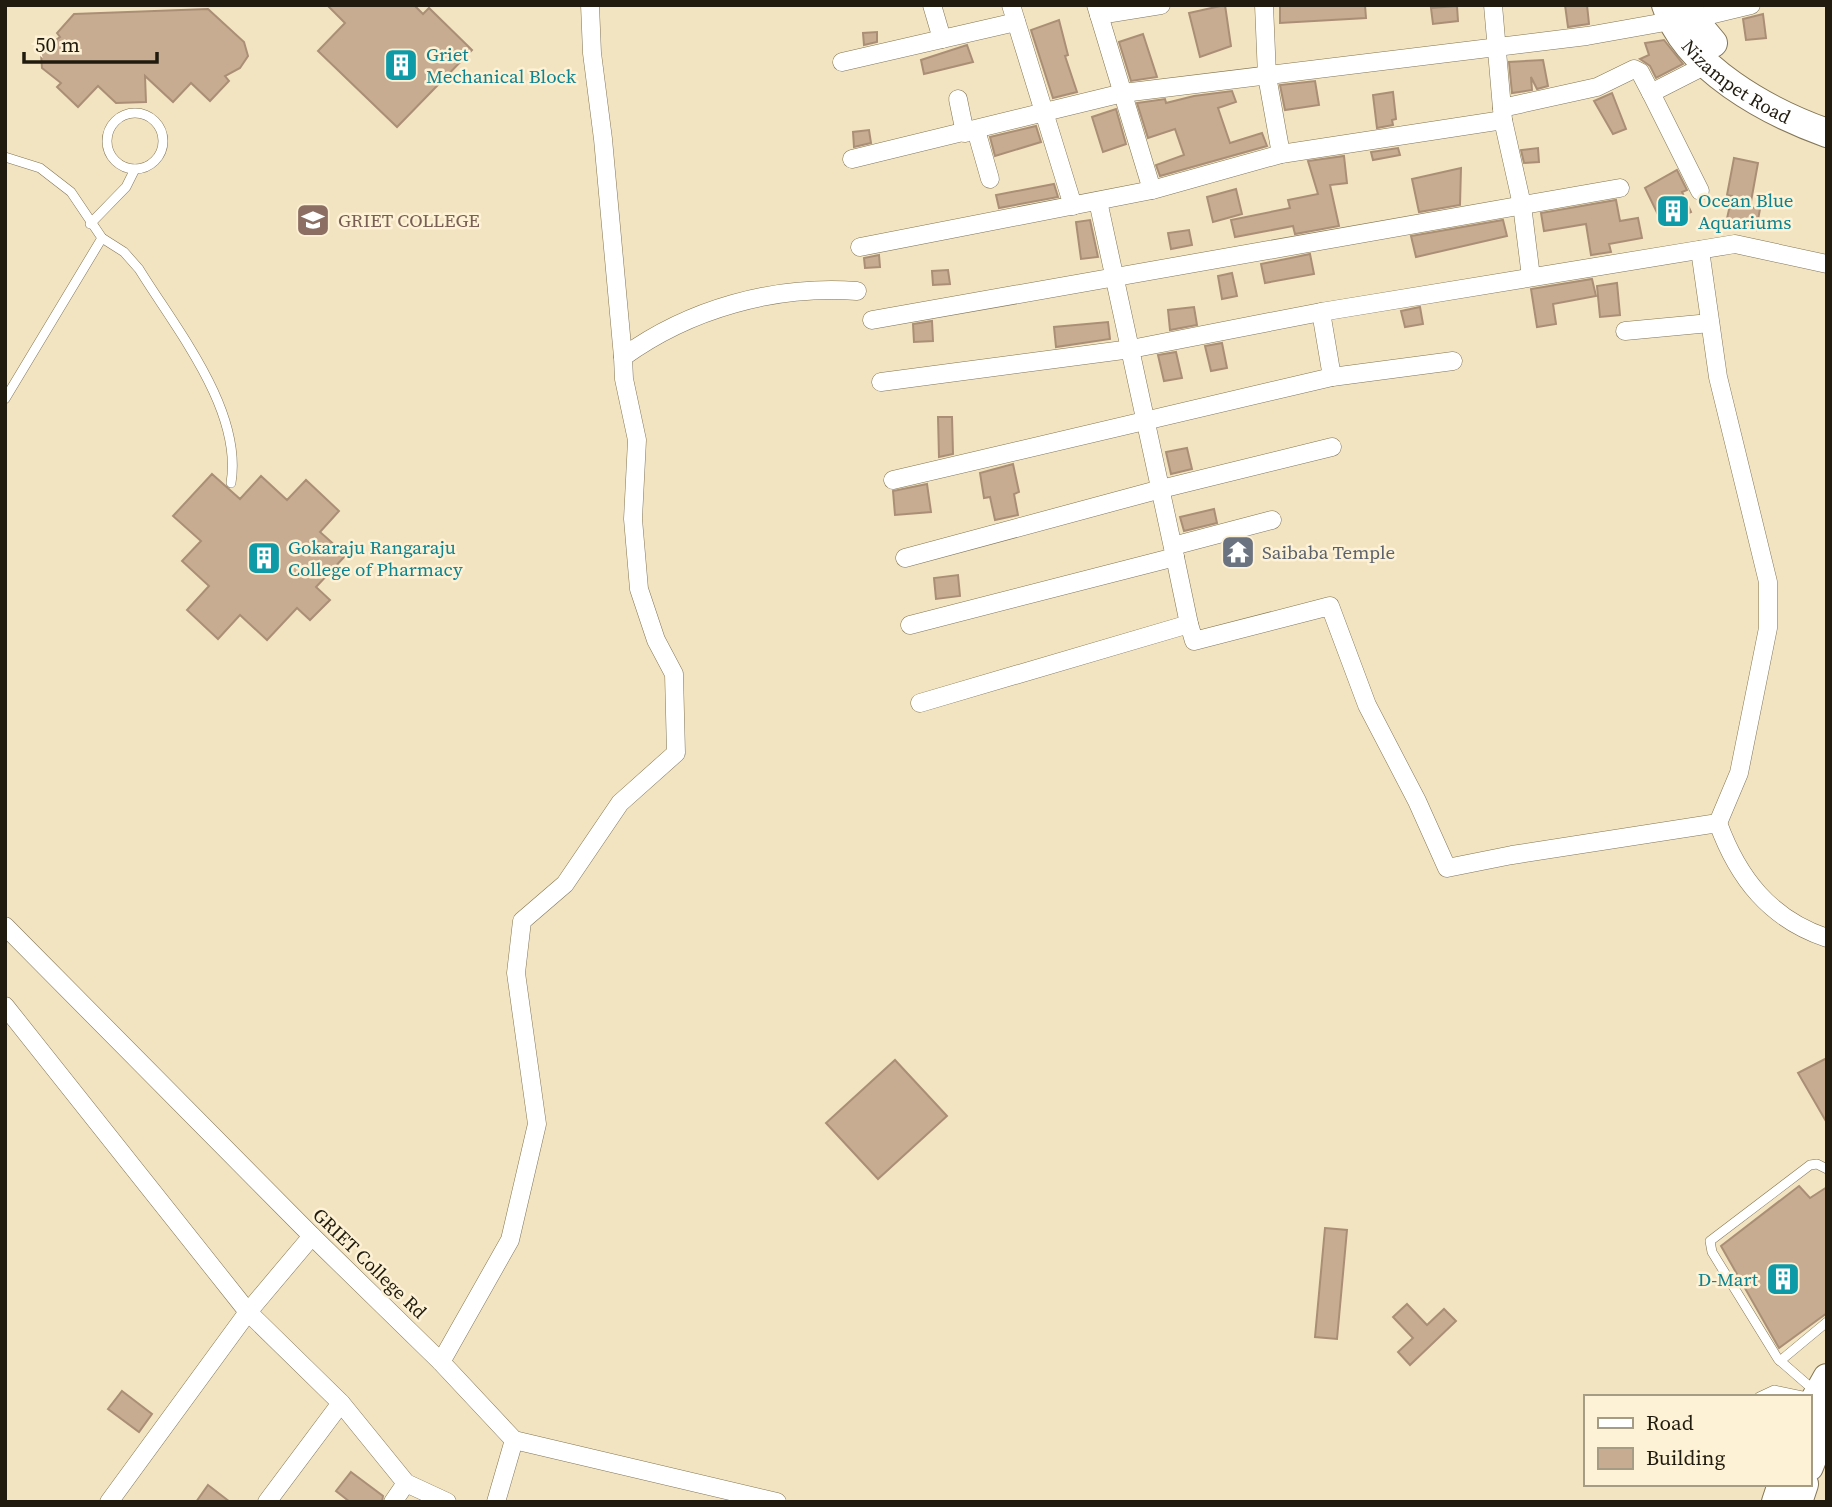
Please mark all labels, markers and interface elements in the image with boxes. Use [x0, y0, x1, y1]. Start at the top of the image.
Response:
scale bar [24, 21, 158, 65]
text: 50 m [35, 30, 80, 59]
street label: Nizampet Road [1676, 34, 1795, 130]
place label: Griet Mechanical Block [426, 41, 577, 89]
building icon: Griet Mechanical Block [382, 46, 420, 84]
place label: Ocean Blue Aquariums [1698, 187, 1794, 235]
building icon: Ocean Blue Aquariums [1654, 192, 1692, 230]
school or university icon: GRIET COLLEGE [294, 201, 332, 239]
place label: GRIET COLLEGE [338, 207, 480, 233]
temple icon: Saibaba Temple [1219, 533, 1257, 571]
place label: Gokaraju Rangaraju College of Pharmacy [288, 534, 463, 582]
building icon: Gokaraju Rangaraju College of Pharmacy [245, 539, 283, 577]
place label: Saibaba Temple [1262, 539, 1395, 565]
street label: GRIET College Rd [307, 1202, 433, 1324]
building icon: D-Mart [1764, 1260, 1802, 1298]
place label: D-Mart [1698, 1266, 1759, 1292]
legend [1584, 1395, 1811, 1486]
text: Road [1646, 1408, 1694, 1437]
text: Building [1646, 1443, 1725, 1472]

